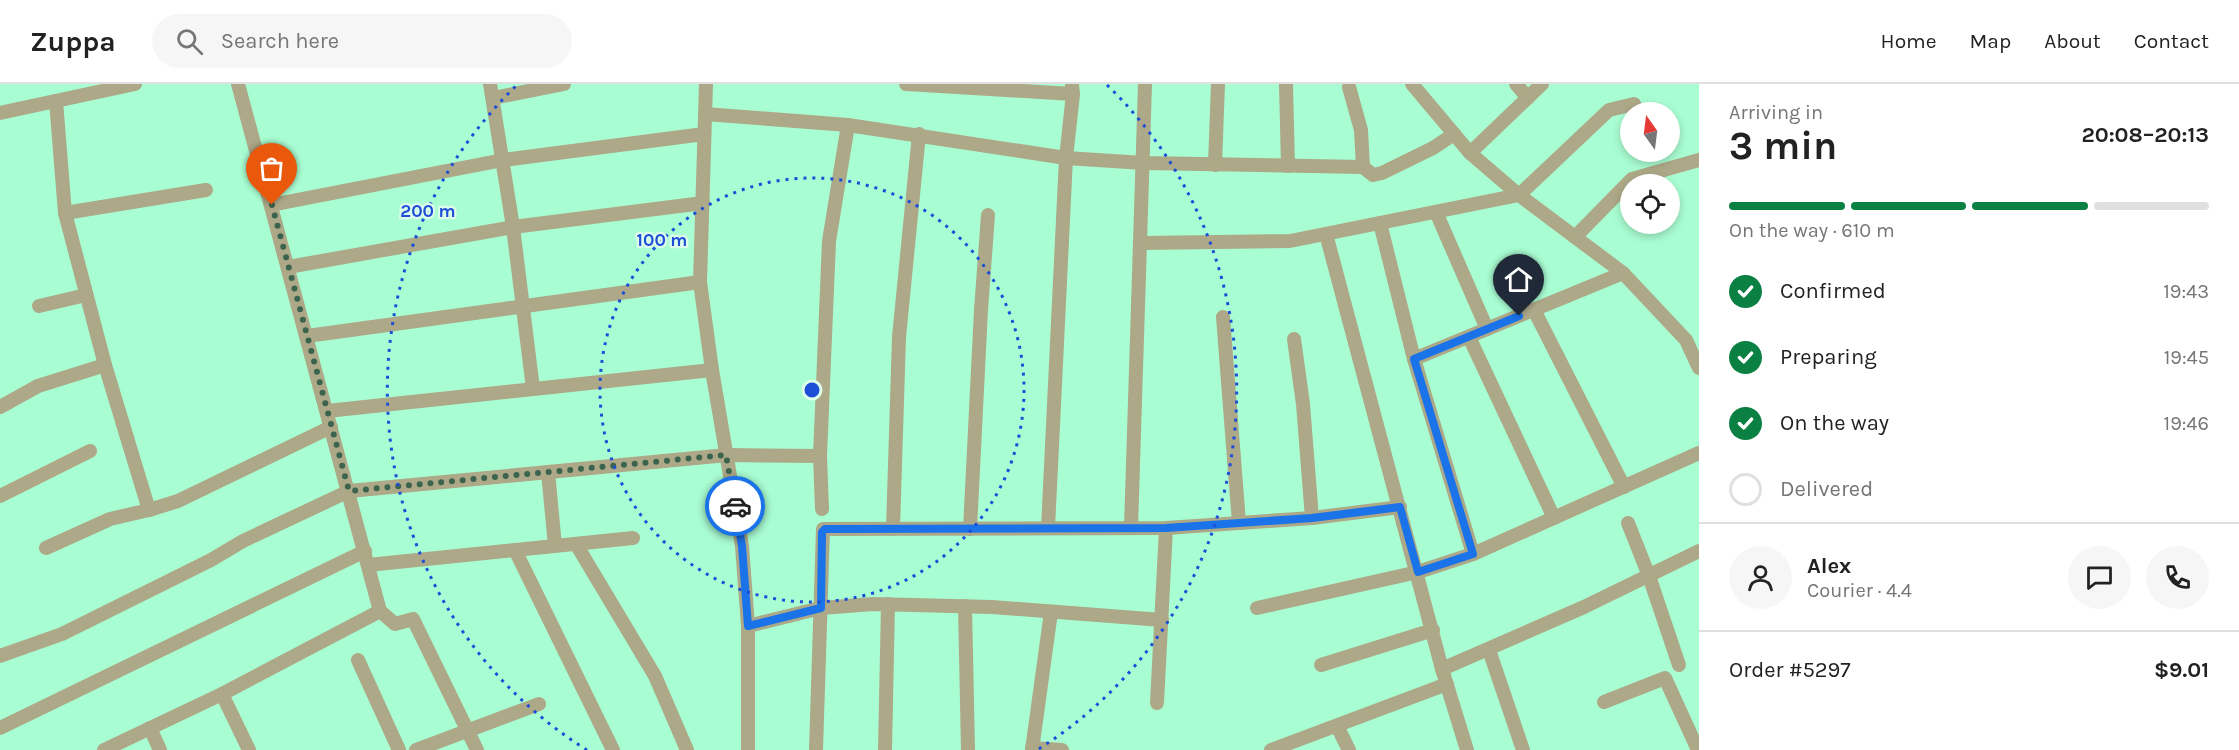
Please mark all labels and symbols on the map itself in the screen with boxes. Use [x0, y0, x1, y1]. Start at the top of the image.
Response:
north arrow [1620, 102, 1680, 162]
pin [246, 143, 297, 205]
text: 200 m [400, 200, 456, 222]
text: 100 m [637, 229, 687, 251]
pin [1493, 254, 1544, 316]
centre of rings [802, 380, 822, 400]
courier [705, 476, 765, 536]

